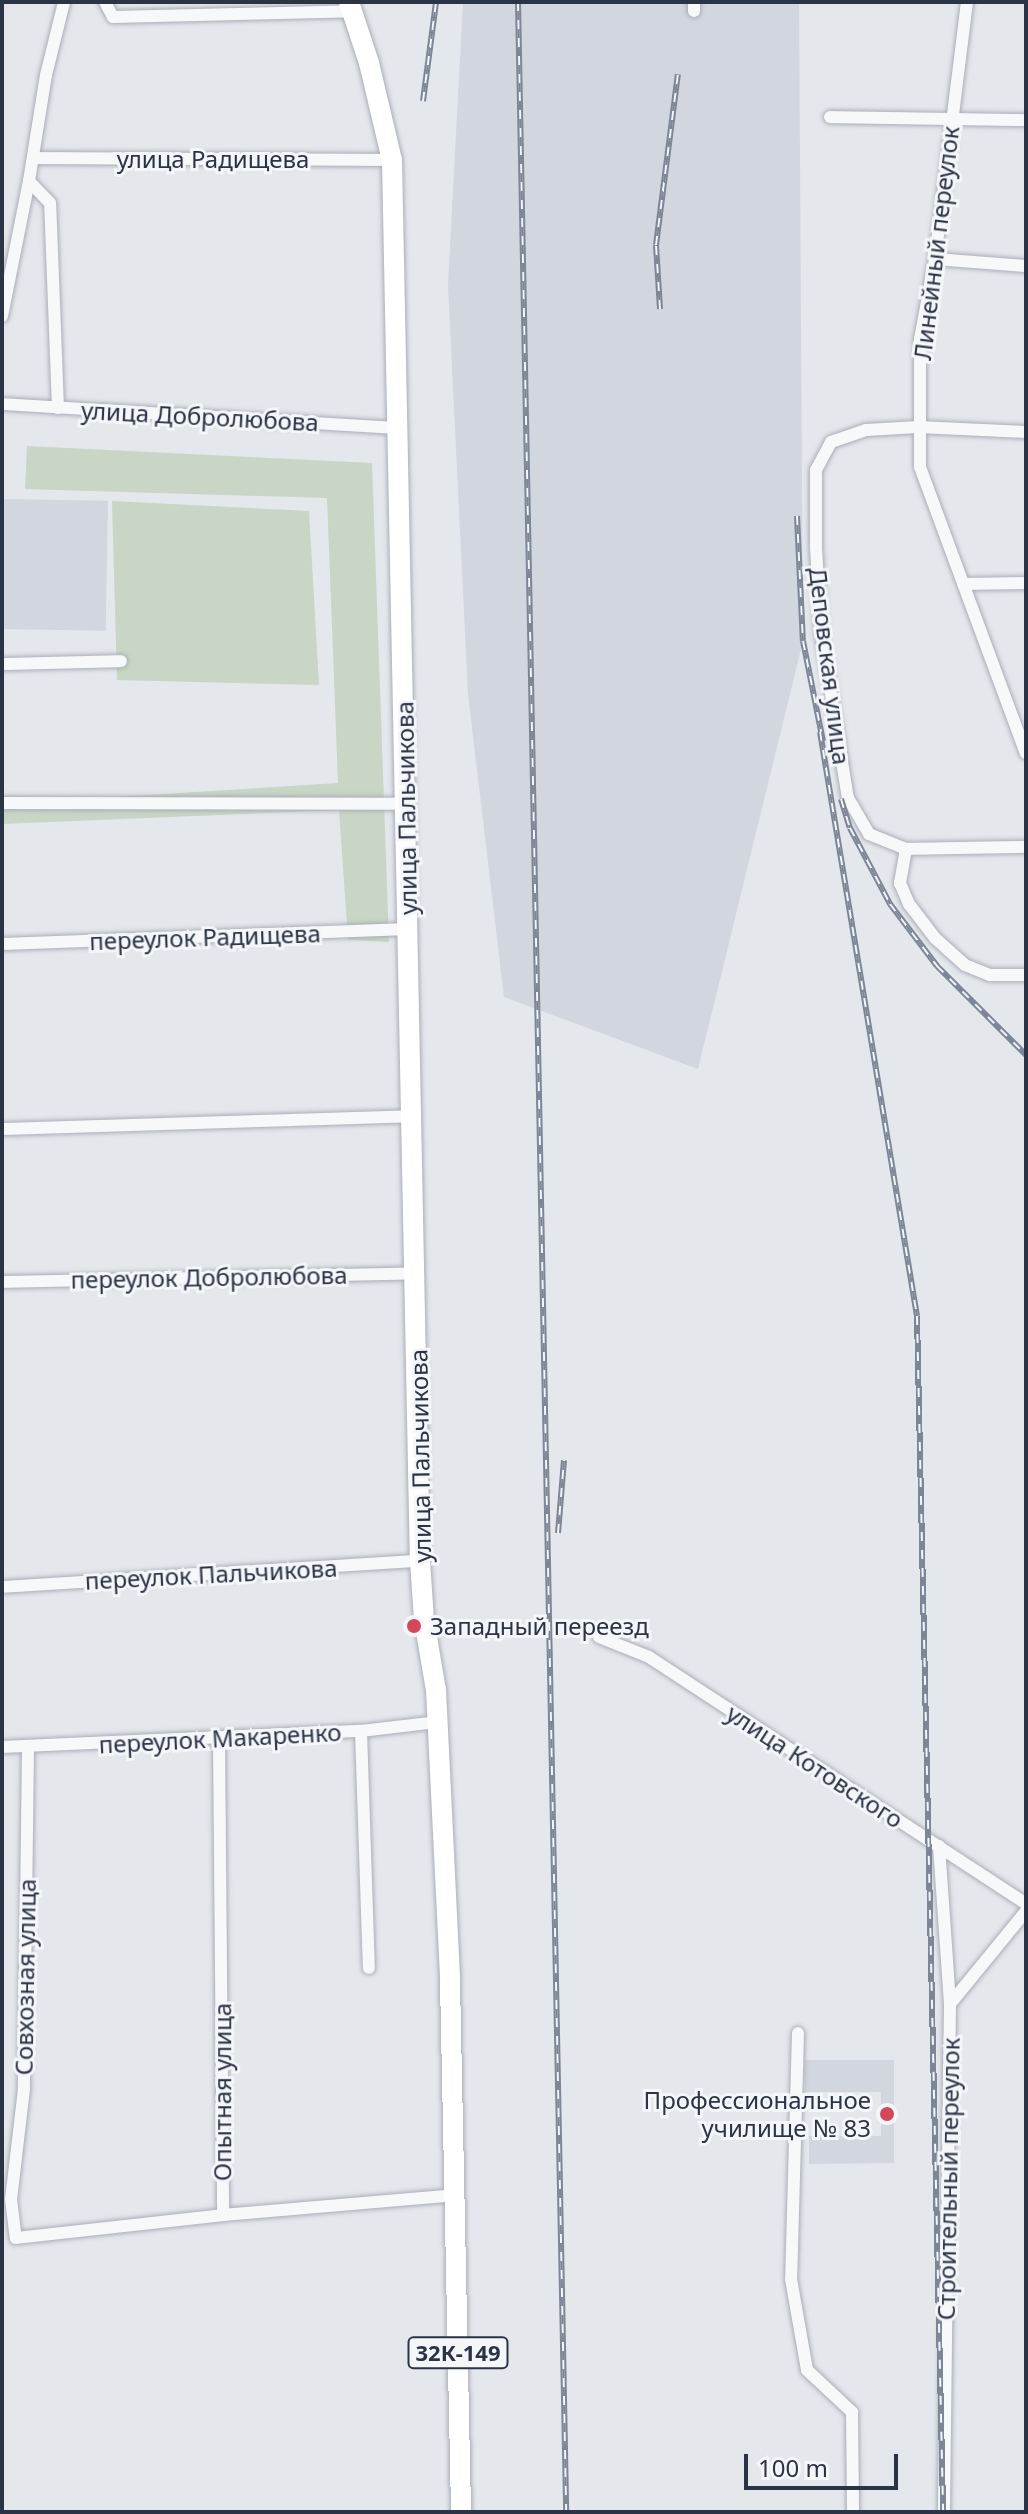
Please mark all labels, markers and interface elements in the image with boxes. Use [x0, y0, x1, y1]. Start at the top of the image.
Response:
street label: Линейный переулок [907, 124, 965, 362]
street label: улица Радищева [117, 145, 309, 173]
street label: улица Добролюбова [80, 395, 320, 437]
street label: Деповская улица [804, 566, 856, 766]
street label: улица Пальчикова [390, 701, 422, 915]
street label: переулок Радищева [89, 919, 321, 955]
street label: переулок Добролюбова [70, 1260, 348, 1294]
street label: улица Пальчикова [404, 1349, 436, 1563]
street label: переулок Пальчикова [84, 1553, 338, 1595]
place label: Западный переезд [430, 1612, 649, 1640]
marker: Западный переезд [405, 1617, 423, 1635]
street label: улица Котовского [721, 1698, 909, 1834]
street label: переулок Макаренко [98, 1717, 342, 1759]
street label: Совхозная улица [9, 1878, 41, 2076]
street label: Опытная улица [208, 2003, 236, 2181]
street label: Строительный переулок [931, 2037, 965, 2321]
place label: Профессиональное училище № 83 [644, 2086, 871, 2142]
marker: Профессиональное училище № 83 [878, 2105, 896, 2123]
road number: 32К-149 [406, 2335, 510, 2371]
scale bar [748, 2438, 902, 2488]
text: 100 m [758, 2451, 828, 2484]

